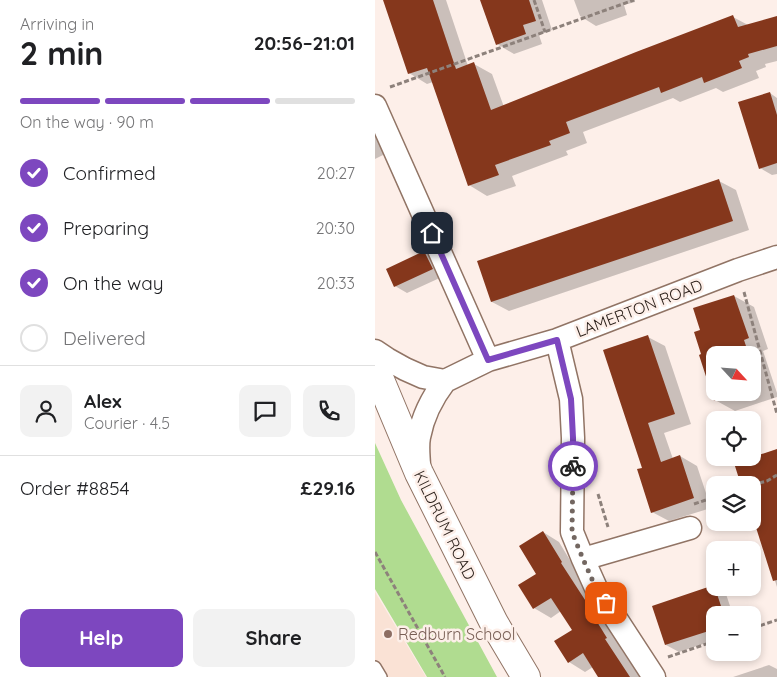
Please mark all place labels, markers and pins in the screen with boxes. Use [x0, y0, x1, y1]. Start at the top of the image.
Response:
pin [411, 212, 453, 254]
pin [585, 582, 627, 624]
place label: Redburn School [398, 624, 515, 644]
marker: Redburn School [382, 628, 394, 640]

